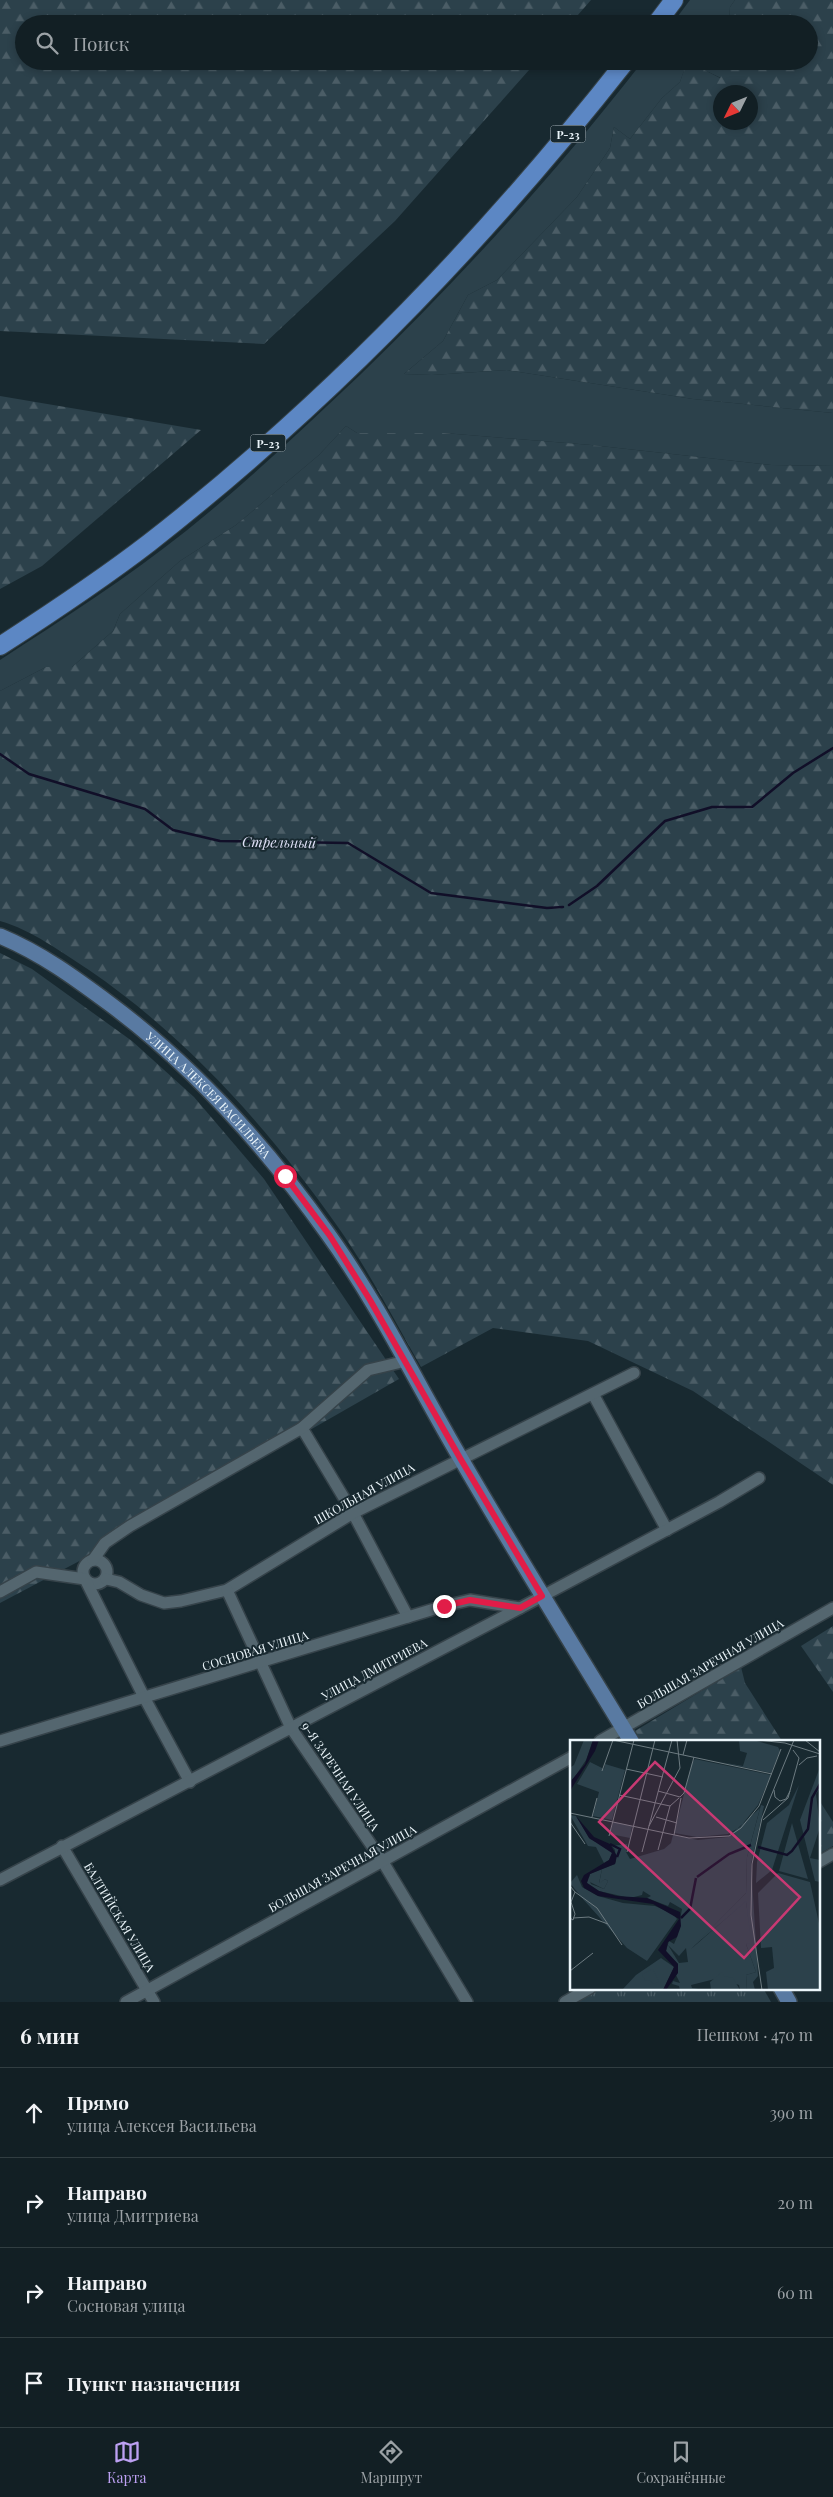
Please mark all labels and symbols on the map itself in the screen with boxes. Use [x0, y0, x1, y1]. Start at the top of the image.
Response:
north arrow [713, 85, 758, 130]
road number: Р-23 [550, 126, 586, 142]
road number: Р-23 [250, 434, 286, 452]
water label: Стрельный [242, 832, 317, 852]
street label: УЛИЦА АЛЕКСЕЯ ВАСИЛЬЕВА [142, 1027, 275, 1162]
route start [274, 1165, 297, 1188]
street label: ШКОЛЬНАЯ УЛИЦА [311, 1459, 417, 1527]
route end [433, 1595, 456, 1618]
street label: БОЛЬШАЯ ЗАРЕЧНАЯ УЛИЦА [634, 1614, 787, 1712]
street label: СОСНОВАЯ УЛИЦА [200, 1626, 310, 1674]
street label: УЛИЦА ДМИТРИЕВА [317, 1634, 430, 1704]
street label: 9-Я ЗАРЕЧНАЯ УЛИЦА [299, 1718, 384, 1834]
inset map [570, 1740, 820, 1990]
street label: БОЛЬШАЯ ЗАРЕЧНАЯ УЛИЦА [265, 1820, 419, 1915]
street label: БАЛТИЙСКАЯ УЛИЦА [81, 1859, 159, 1975]

